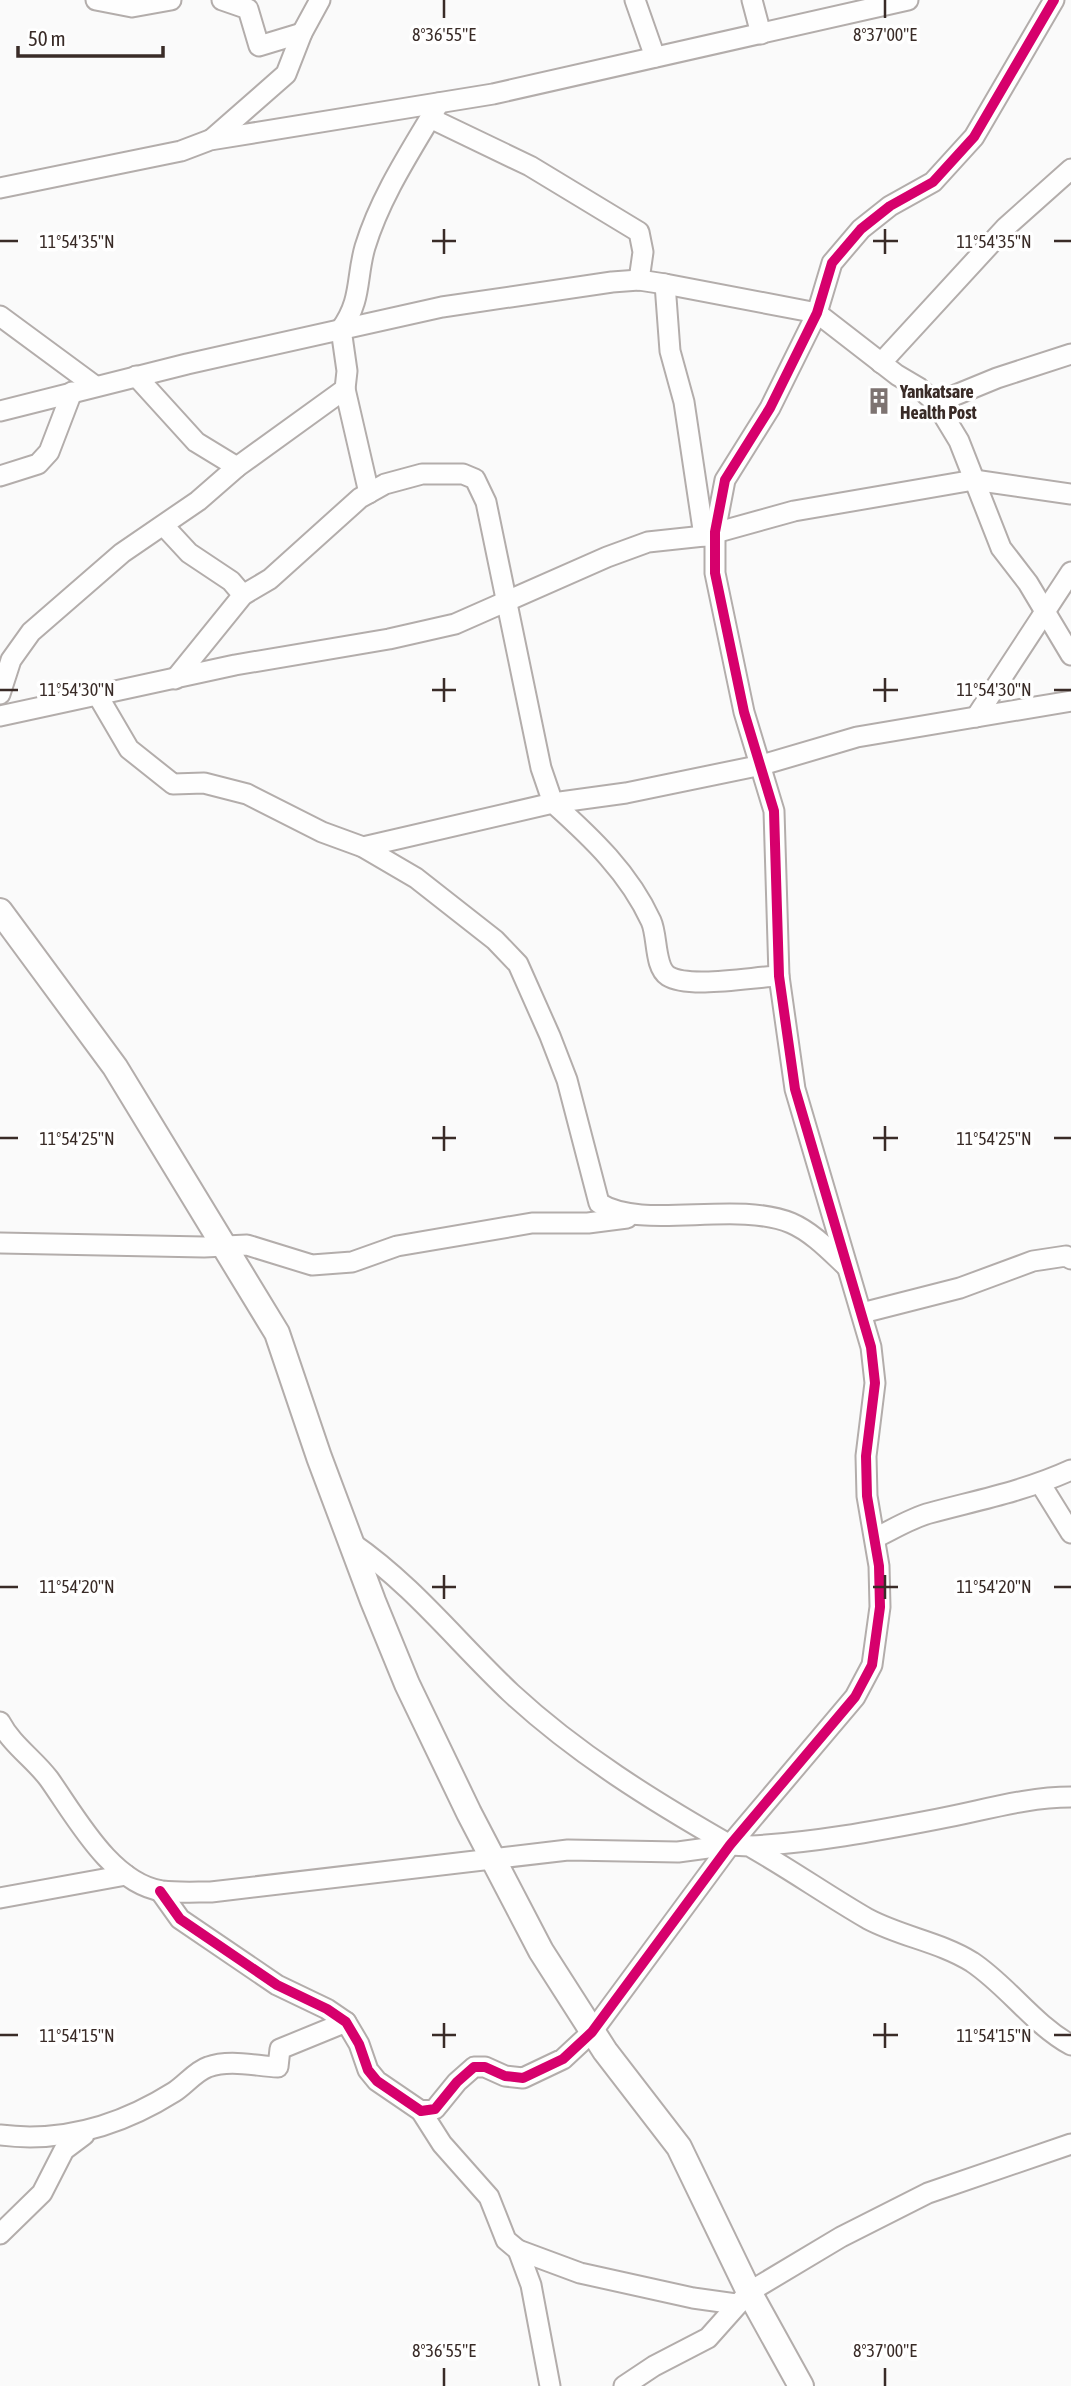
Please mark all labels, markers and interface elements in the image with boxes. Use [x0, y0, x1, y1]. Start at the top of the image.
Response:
scale bar [18, 14, 163, 58]
text: 8°36'55"E [412, 24, 476, 45]
text: 8°37'00"E [853, 24, 917, 45]
text: 50 m [28, 26, 66, 50]
text: 11°54'35"N [39, 231, 115, 252]
text: 11°54'35"N [956, 231, 1032, 252]
place label: Yankatsare Health Post [899, 381, 978, 423]
building icon: Yankatsare Health Post [864, 386, 894, 416]
text: 11°54'30"N [39, 679, 115, 700]
text: 11°54'30"N [956, 679, 1032, 700]
text: 11°54'25"N [39, 1128, 115, 1149]
text: 11°54'25"N [956, 1128, 1032, 1149]
text: 11°54'20"N [39, 1576, 115, 1597]
text: 11°54'20"N [956, 1576, 1032, 1597]
text: 11°54'15"N [39, 2025, 115, 2046]
text: 11°54'15"N [956, 2025, 1032, 2046]
text: 8°36'55"E [412, 2340, 476, 2361]
text: 8°37'00"E [853, 2340, 917, 2361]

